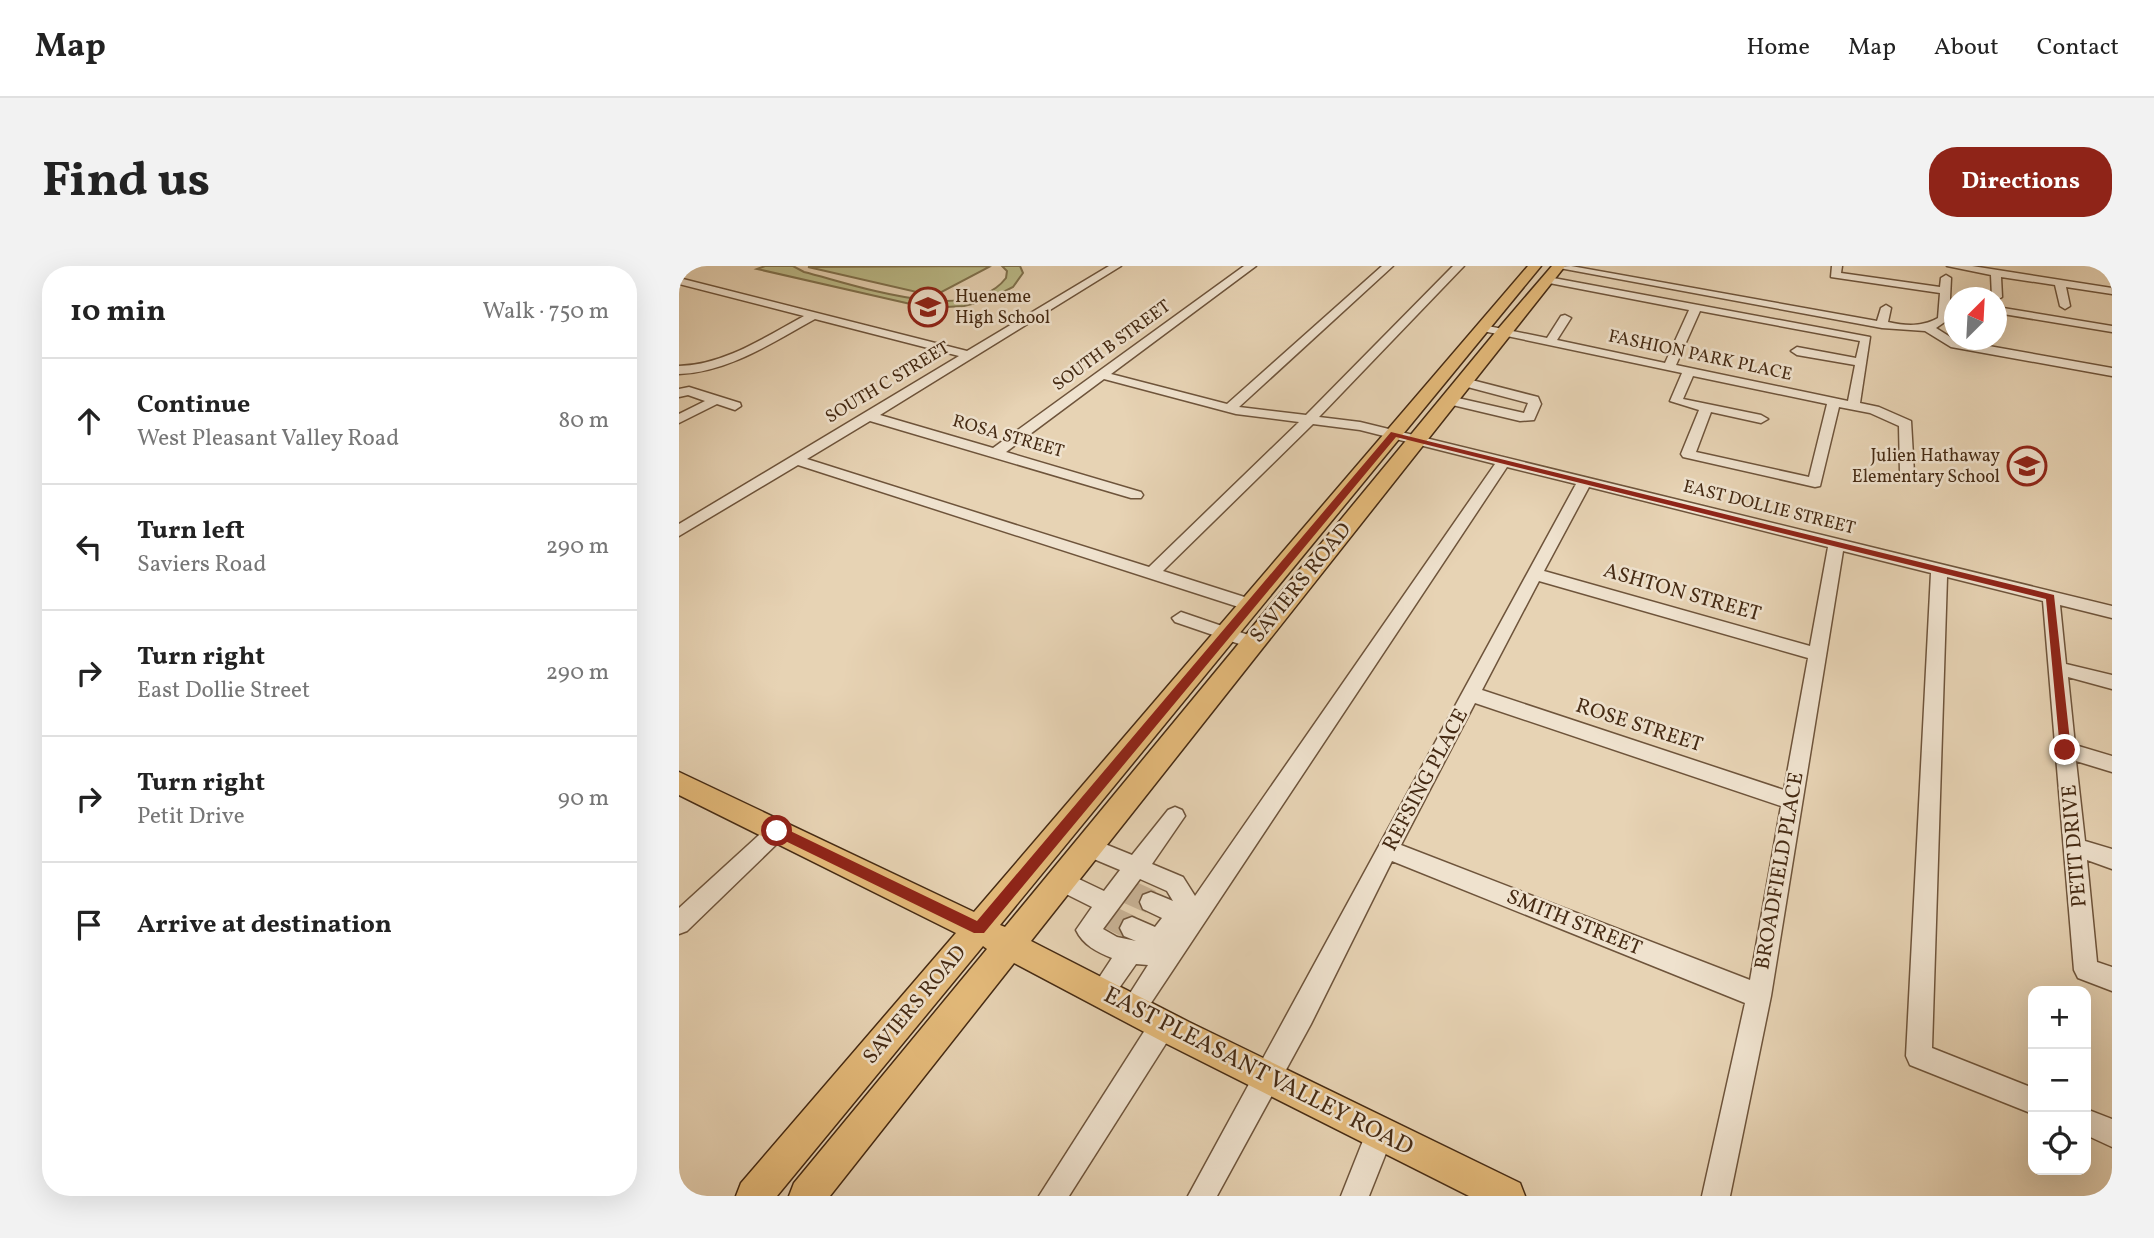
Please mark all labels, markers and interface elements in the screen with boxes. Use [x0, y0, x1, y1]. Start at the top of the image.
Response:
text: Map [35, 25, 106, 71]
text: Home [1746, 31, 1810, 65]
text: Map [1848, 31, 1896, 65]
text: About [1934, 31, 1999, 65]
text: Contact [2037, 31, 2119, 65]
button: Directions [1929, 147, 2112, 217]
text: Find us [42, 148, 210, 217]
place label: Hueneme High School [955, 285, 1050, 331]
school or university icon: Hueneme High School [907, 286, 949, 328]
north arrow [1944, 287, 2007, 350]
text: 10 min [70, 291, 166, 333]
street label: SOUTH B STREET [1048, 294, 1177, 397]
text: Walk · 750 m [482, 296, 609, 328]
street label: FASHION PARK PLACE [1606, 324, 1794, 388]
street label: SOUTH C STREET [821, 336, 955, 430]
text: Continue [137, 387, 250, 423]
icon: ahead [70, 402, 108, 440]
text: 80 m [559, 405, 609, 437]
street label: ROSA STREET [949, 409, 1067, 465]
text: West Pleasant Valley Road [137, 423, 399, 455]
place label: Julien Hathaway Elementary School [1852, 444, 2000, 490]
school or university icon: Julien Hathaway Elementary School [2006, 445, 2048, 487]
street label: EAST DOLLIE STREET [1680, 474, 1858, 542]
text: Turn left [137, 513, 245, 549]
street label: SAVIERS ROAD [1243, 517, 1359, 649]
icon: left [70, 528, 108, 566]
text: 290 m [546, 531, 609, 563]
text: Saviers Road [137, 549, 266, 581]
street label: ASHTON STREET [1600, 557, 1764, 629]
text: Turn right [137, 639, 265, 675]
icon: right [70, 654, 108, 692]
text: 290 m [546, 657, 609, 689]
text: East Dollie Street [137, 675, 310, 707]
street label: ROSE STREET [1572, 692, 1706, 760]
street label: REFSING PLACE [1376, 704, 1476, 856]
route end [2049, 734, 2080, 765]
text: Turn right [137, 765, 265, 801]
street label: BROADFIELD PLACE [1748, 770, 1812, 972]
icon: right [70, 780, 108, 818]
text: 90 m [558, 783, 609, 815]
street label: PETIT DRIVE [2055, 783, 2095, 909]
text: Petit Drive [137, 801, 245, 833]
route start [761, 815, 792, 846]
street label: SMITH STREET [1502, 883, 1646, 963]
icon: arrive [70, 906, 108, 944]
text: Arrive at destination [137, 907, 392, 943]
street label: SAVIERS ROAD [857, 939, 973, 1071]
street label: EAST PLEASANT VALLEY ROAD [1097, 979, 1419, 1165]
map controls [2028, 986, 2091, 1175]
button: + [2028, 986, 2091, 1049]
button: − [2028, 1049, 2091, 1112]
button: locate [2028, 1112, 2091, 1175]

